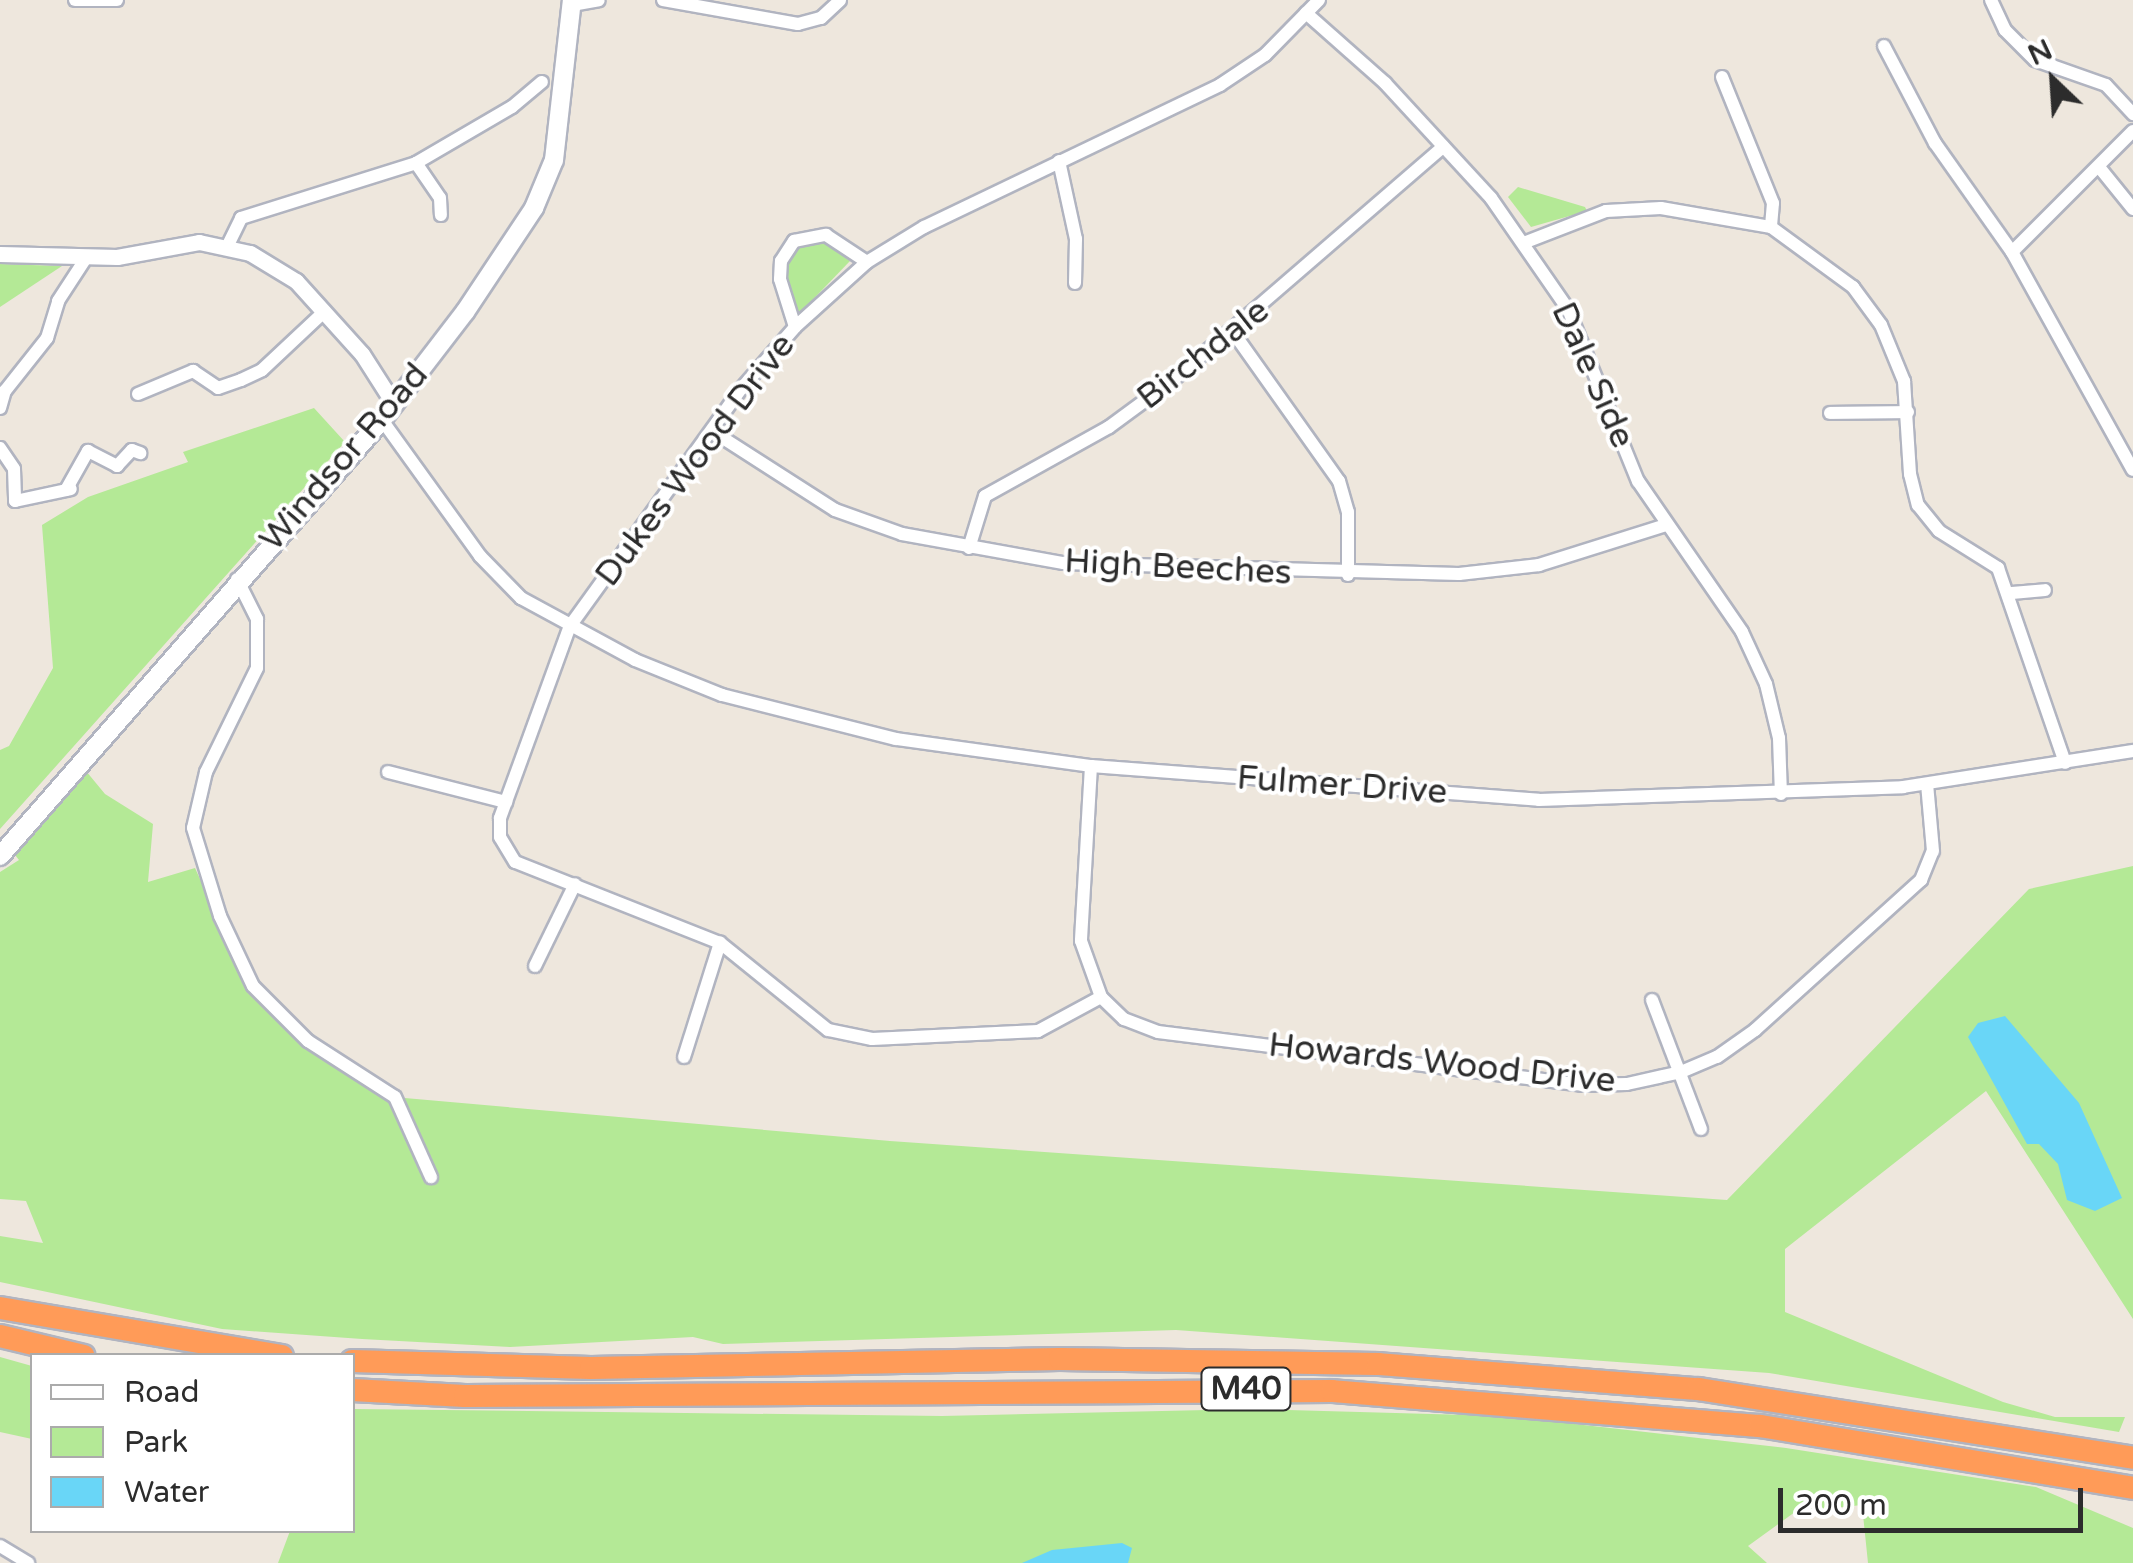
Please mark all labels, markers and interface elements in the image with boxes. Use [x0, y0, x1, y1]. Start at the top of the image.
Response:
north arrow [2003, 30, 2103, 130]
text: N [2023, 33, 2058, 73]
street label: Birchdale [1129, 289, 1277, 419]
street label: Dale Side [1542, 296, 1644, 454]
street label: Dukes Wood Drive [586, 325, 804, 595]
street label: Windsor Road [251, 354, 437, 560]
street label: High Beeches [1063, 540, 1293, 594]
street label: Fulmer Drive [1235, 757, 1449, 813]
street label: Howards Wood Drive [1266, 1024, 1618, 1102]
legend [30, 1353, 355, 1533]
road number: M40 [1198, 1362, 1294, 1416]
text: Road [124, 1374, 199, 1411]
text: Park [124, 1424, 188, 1461]
scale bar [1783, 1468, 2088, 1530]
text: Water [124, 1474, 209, 1511]
text: 200 m [1795, 1487, 1887, 1524]

